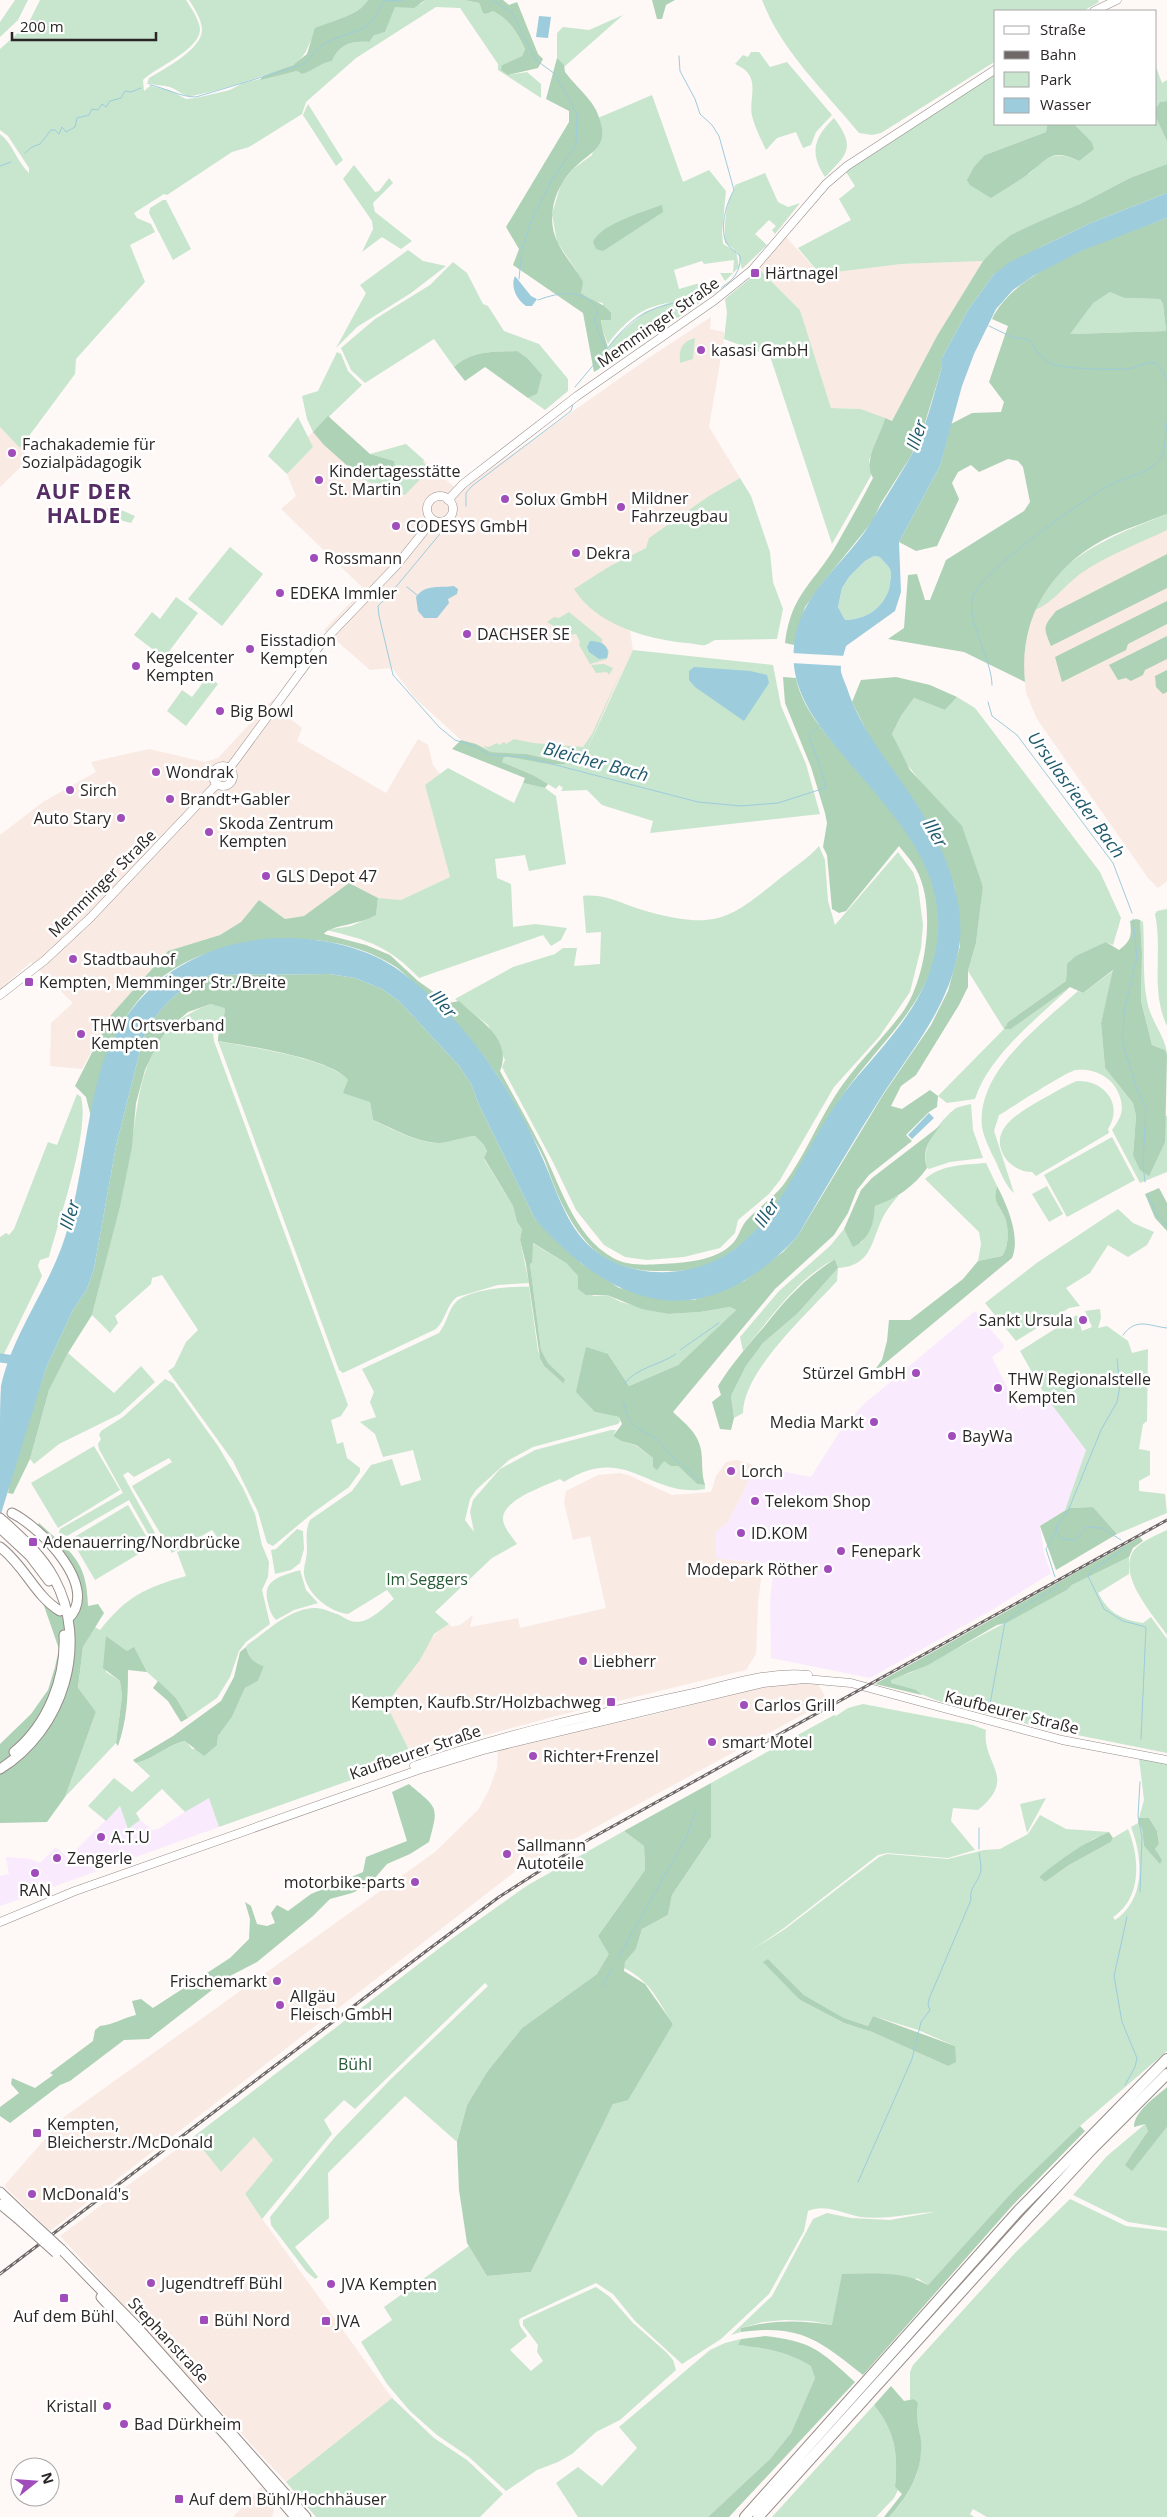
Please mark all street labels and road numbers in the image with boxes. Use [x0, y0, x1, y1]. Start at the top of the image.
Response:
street label: Memminger Straße [593, 272, 723, 372]
street label: Memminger Straße [43, 824, 161, 942]
street label: Kaufbeurer Straße [943, 1685, 1081, 1739]
street label: Kaufbeurer Straße [346, 1719, 484, 1785]
street label: Stephanstraße [124, 2292, 214, 2388]

